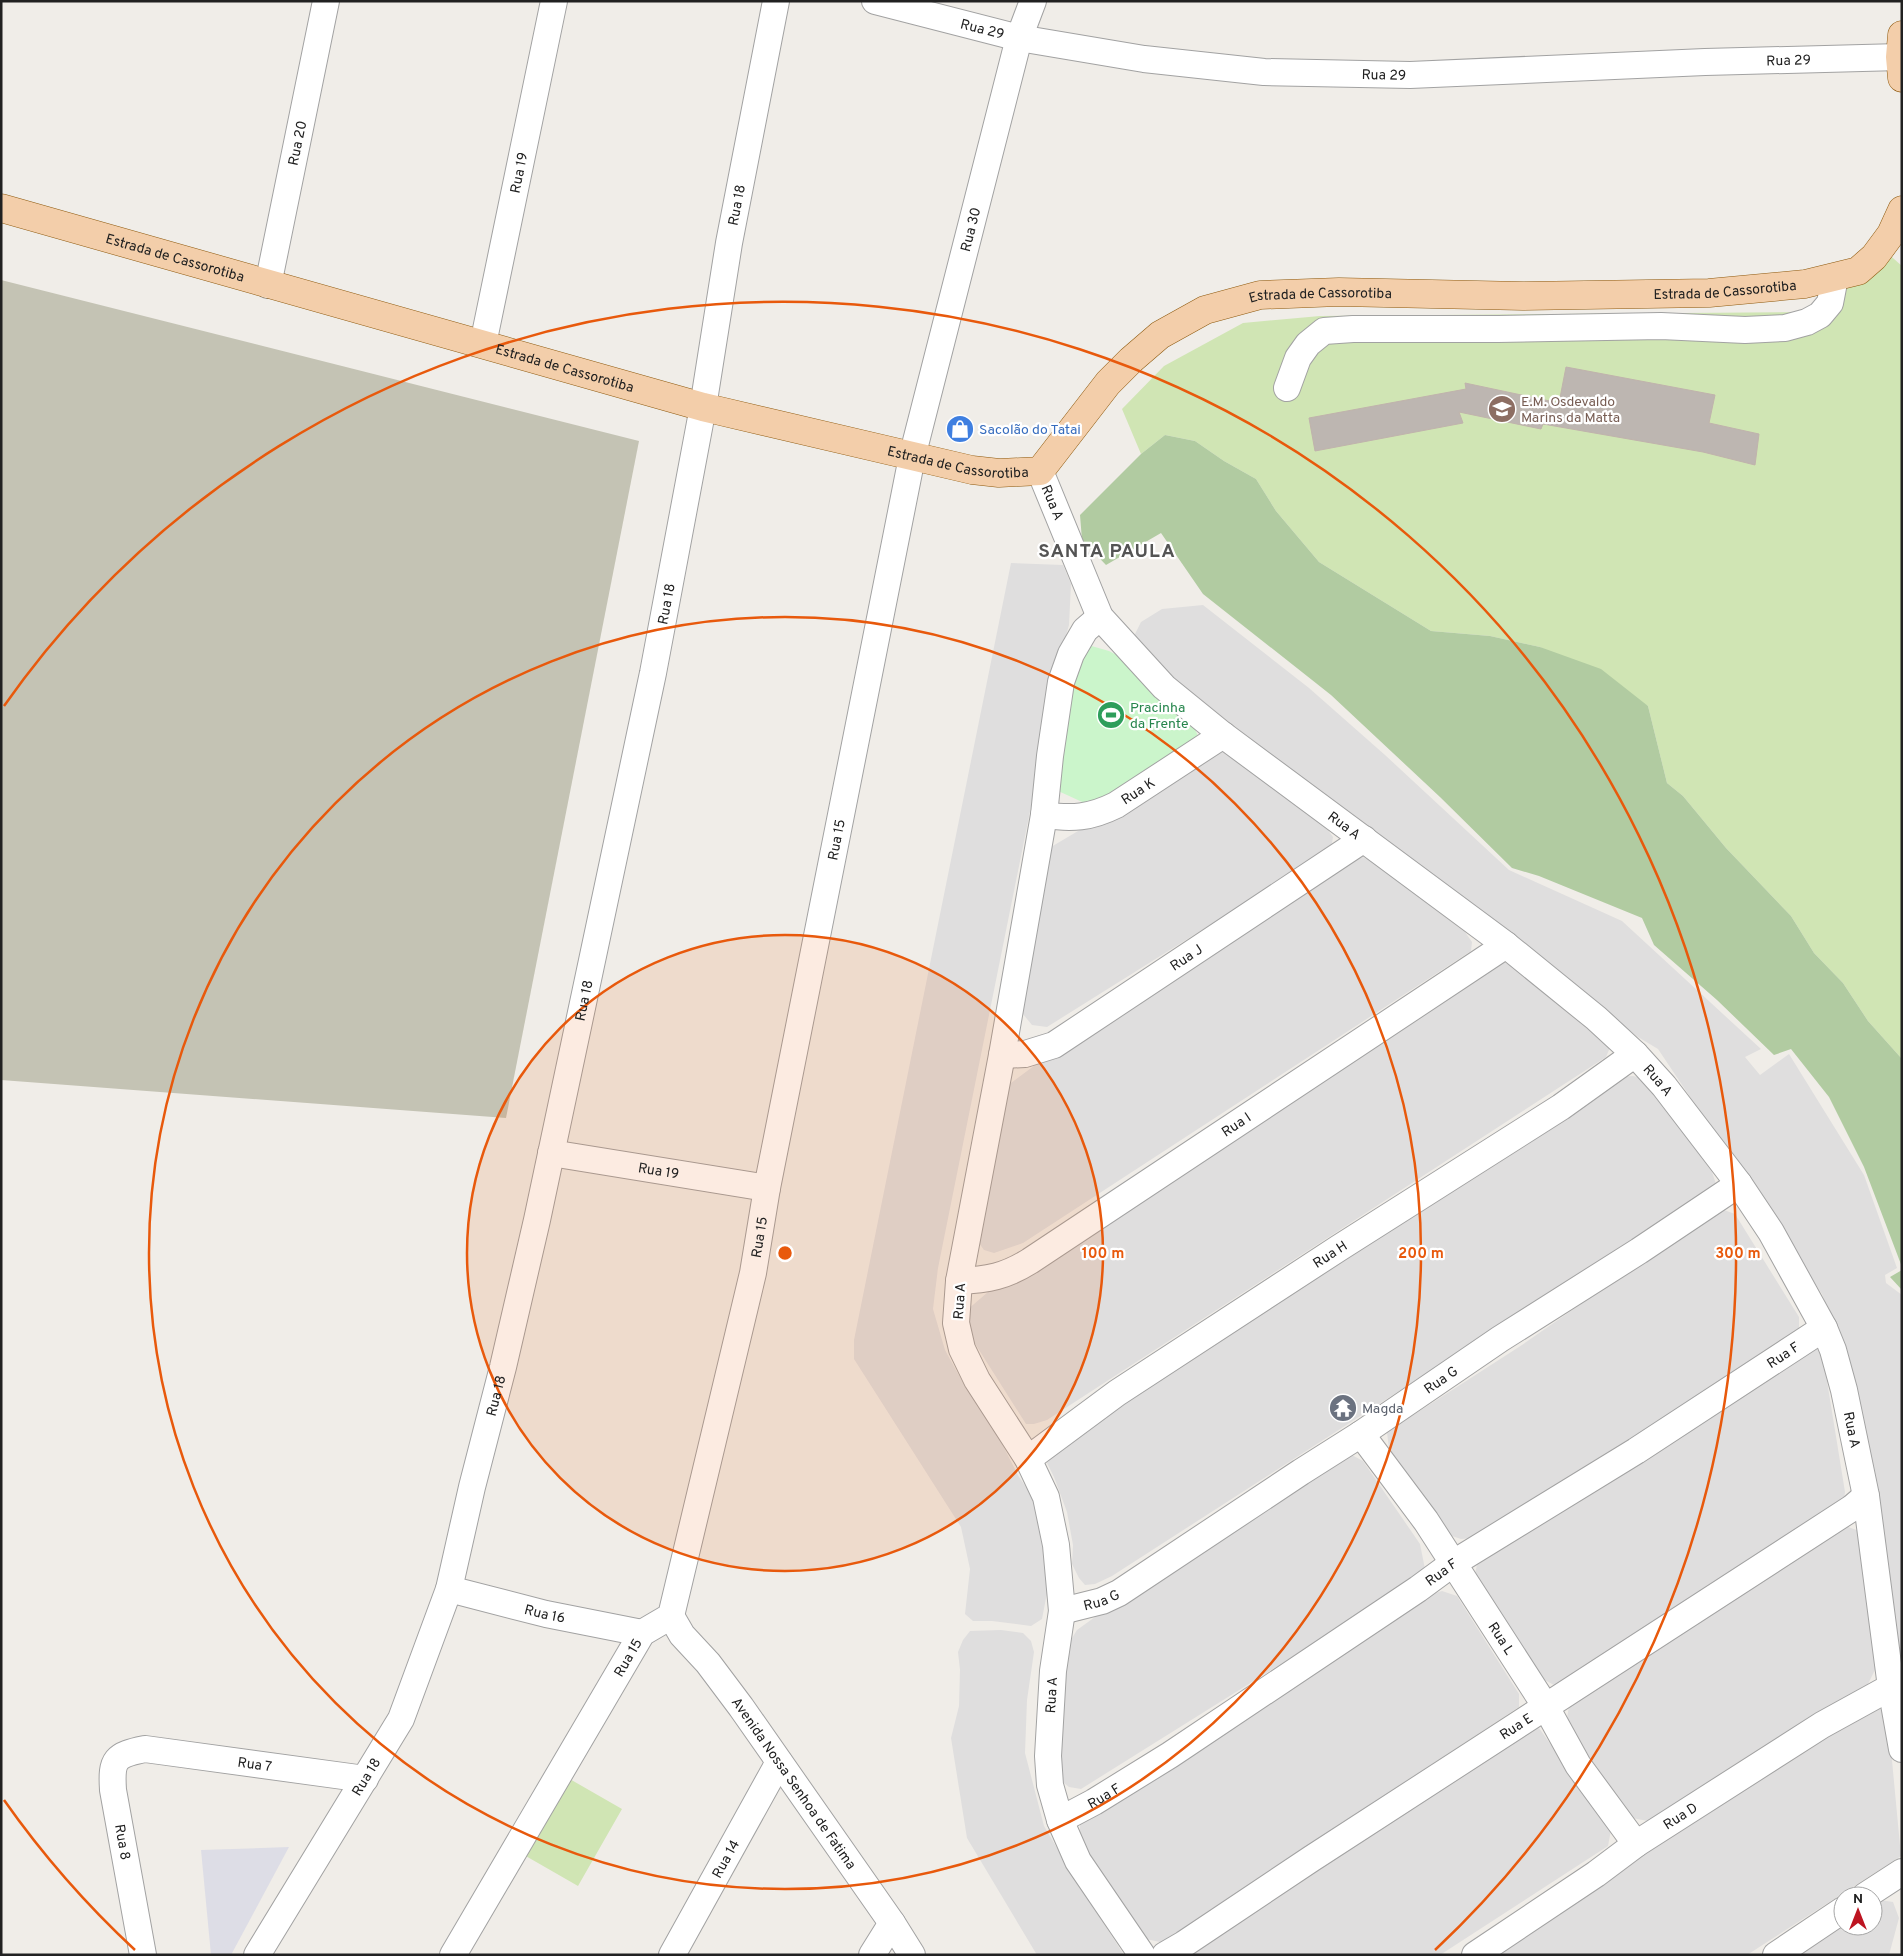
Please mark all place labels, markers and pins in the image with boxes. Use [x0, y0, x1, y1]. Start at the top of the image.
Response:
school or university icon: E.M. Osdevaldo Marins da Matta [1487, 394, 1517, 424]
place label: E.M. Osdevaldo Marins da Matta [1521, 394, 1620, 427]
shop icon: Sacolão do Tatai [945, 414, 975, 444]
place label: Sacolão do Tatai [979, 422, 1081, 439]
sports icon: Pracinha da Frente [1096, 700, 1126, 730]
place label: Pracinha da Frente [1130, 700, 1188, 733]
centre of rings [776, 1244, 794, 1262]
temple icon: Magda [1328, 1393, 1358, 1423]
place label: Magda [1362, 1401, 1403, 1418]

